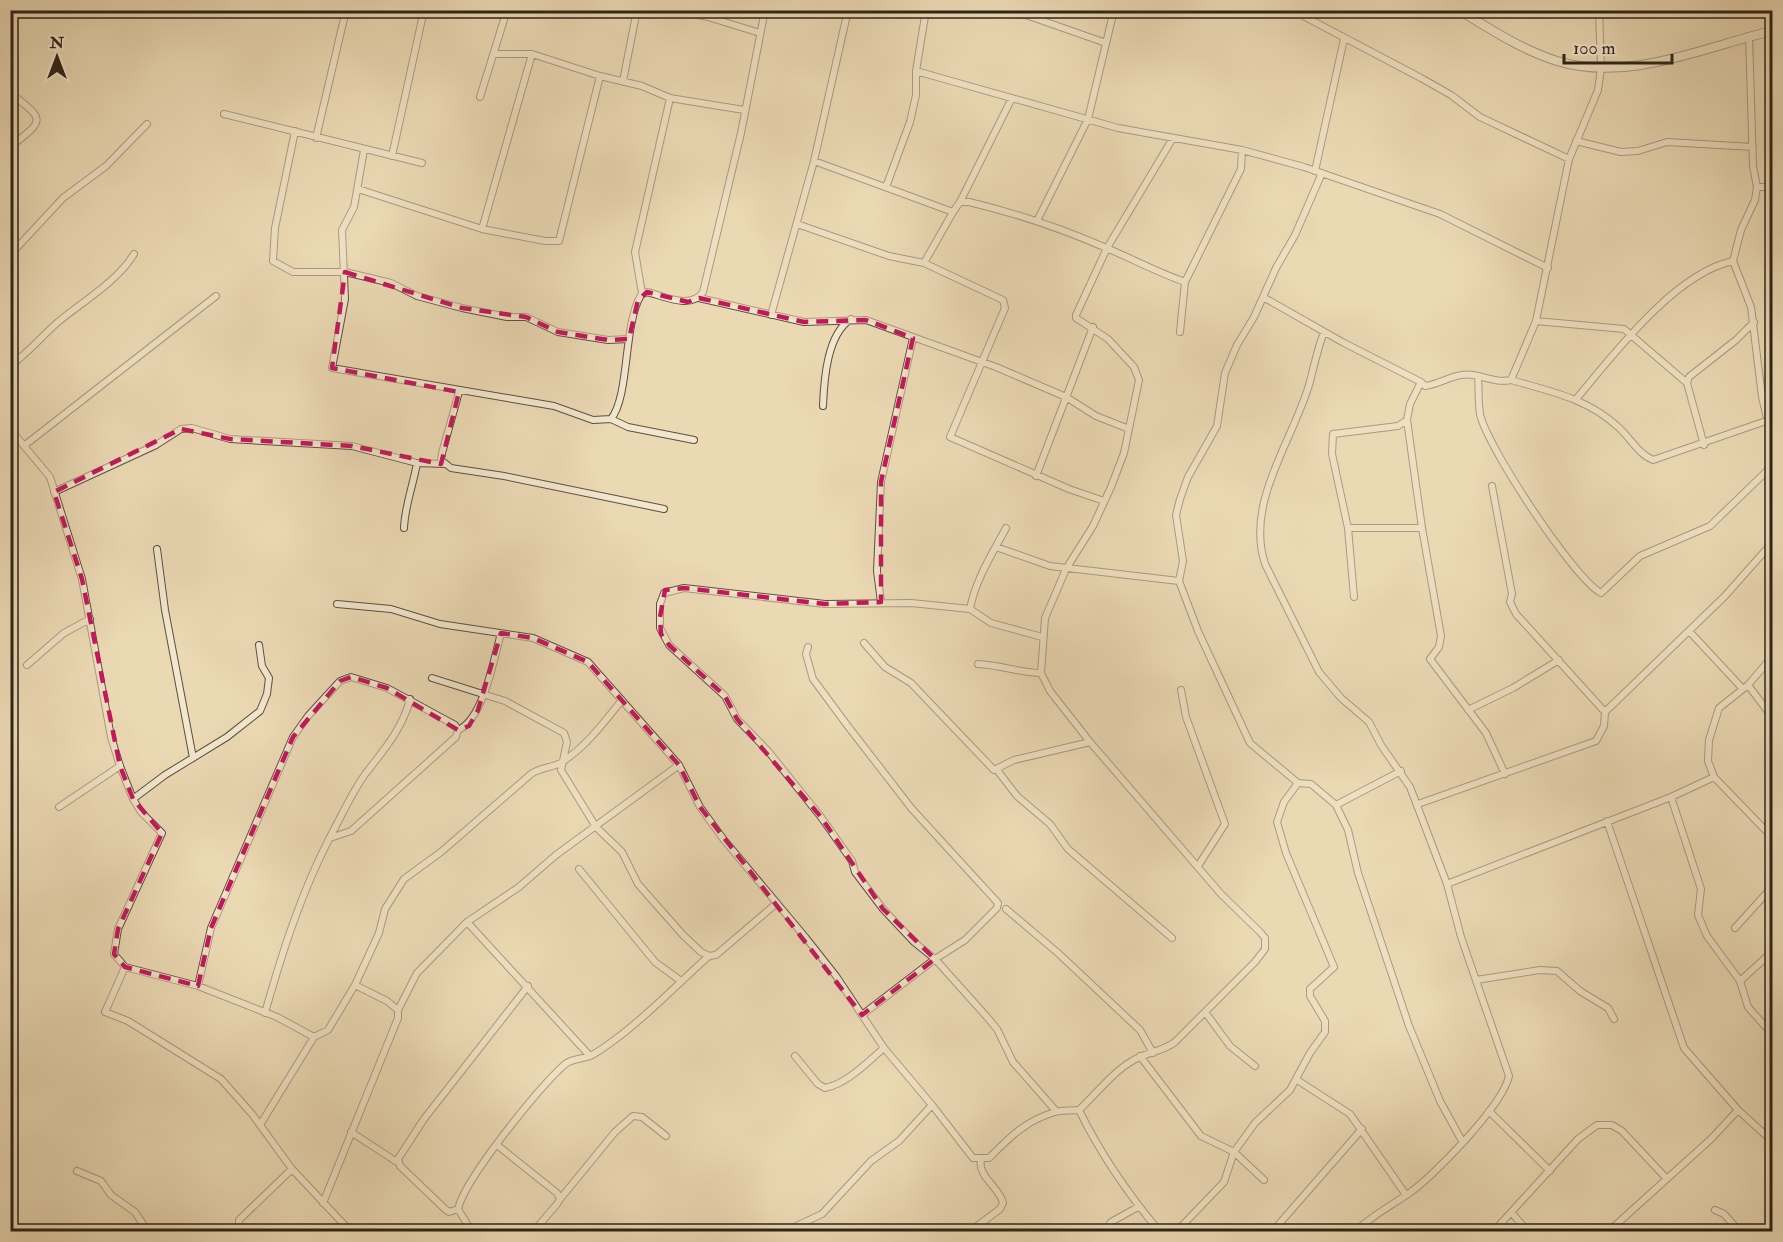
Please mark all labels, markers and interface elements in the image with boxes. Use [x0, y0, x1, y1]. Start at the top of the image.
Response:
north arrow [27, 27, 87, 87]
scale bar [1564, 27, 1672, 65]
text: N [49, 33, 65, 53]
text: 100 m [1573, 37, 1616, 60]

